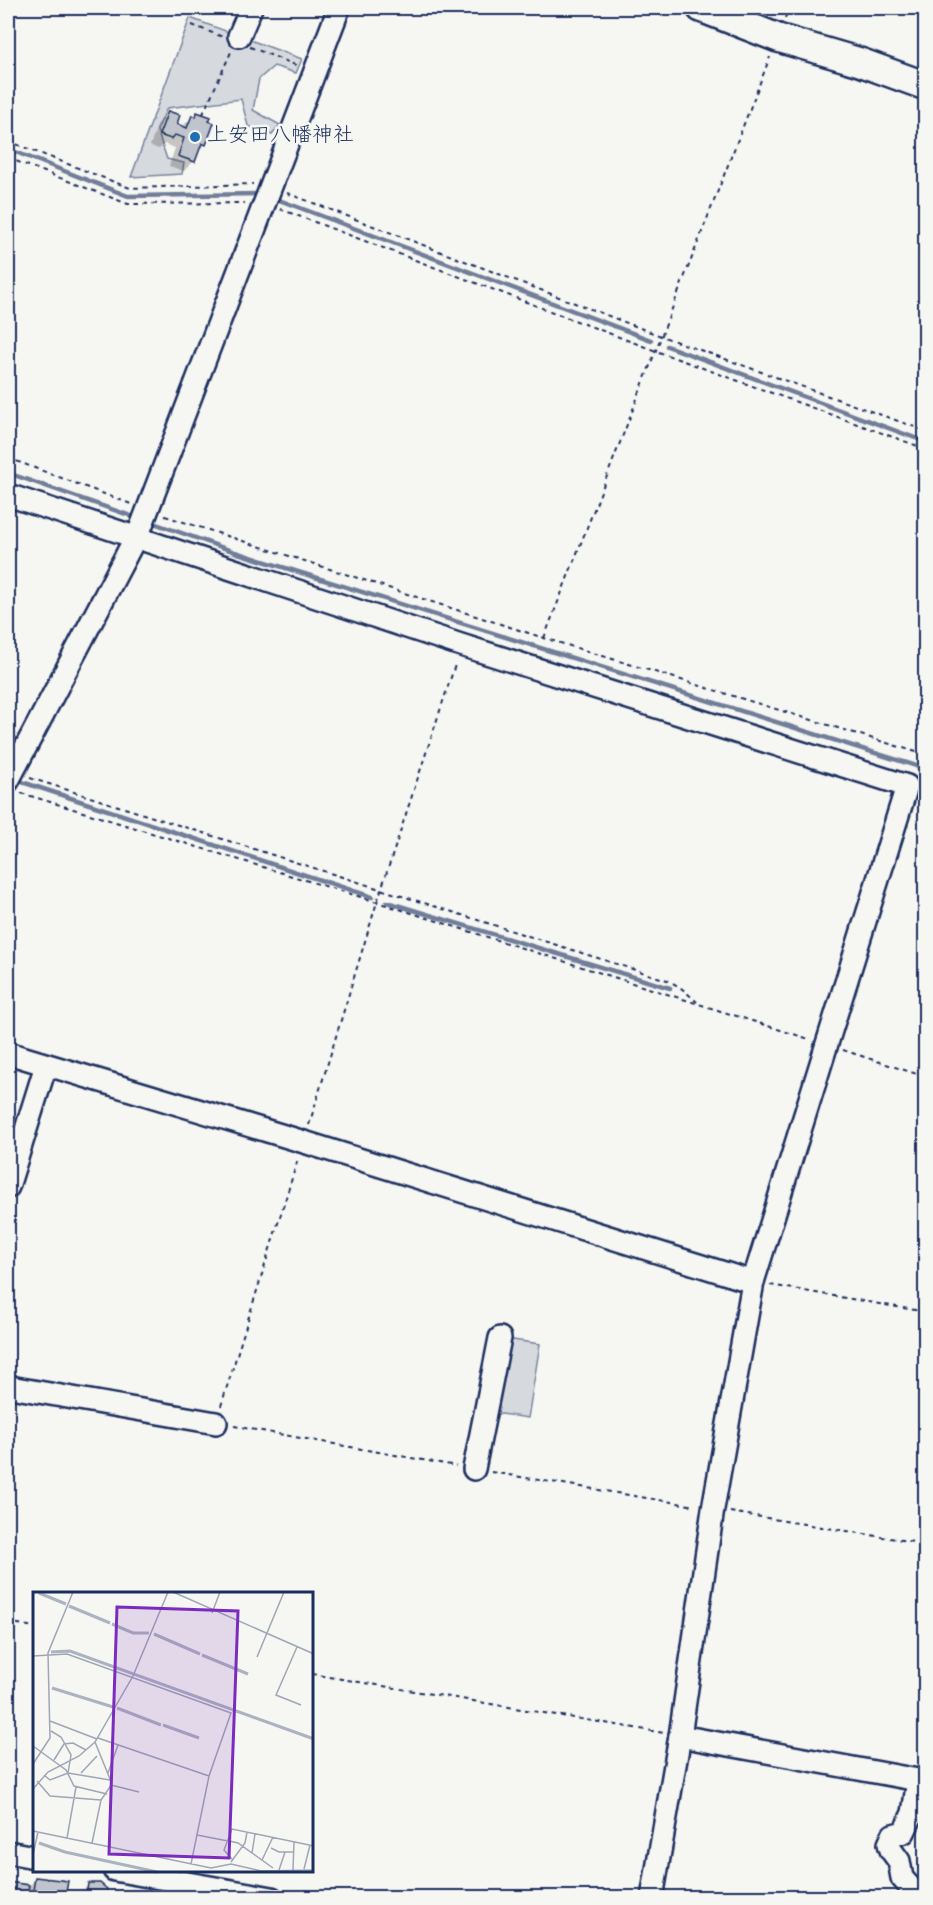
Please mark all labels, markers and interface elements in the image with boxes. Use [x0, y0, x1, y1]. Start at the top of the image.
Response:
place label: 上安田八幡神社 [207, 122, 354, 152]
marker: 上安田八幡神社 [188, 130, 202, 144]
inset map [33, 1592, 314, 1872]

